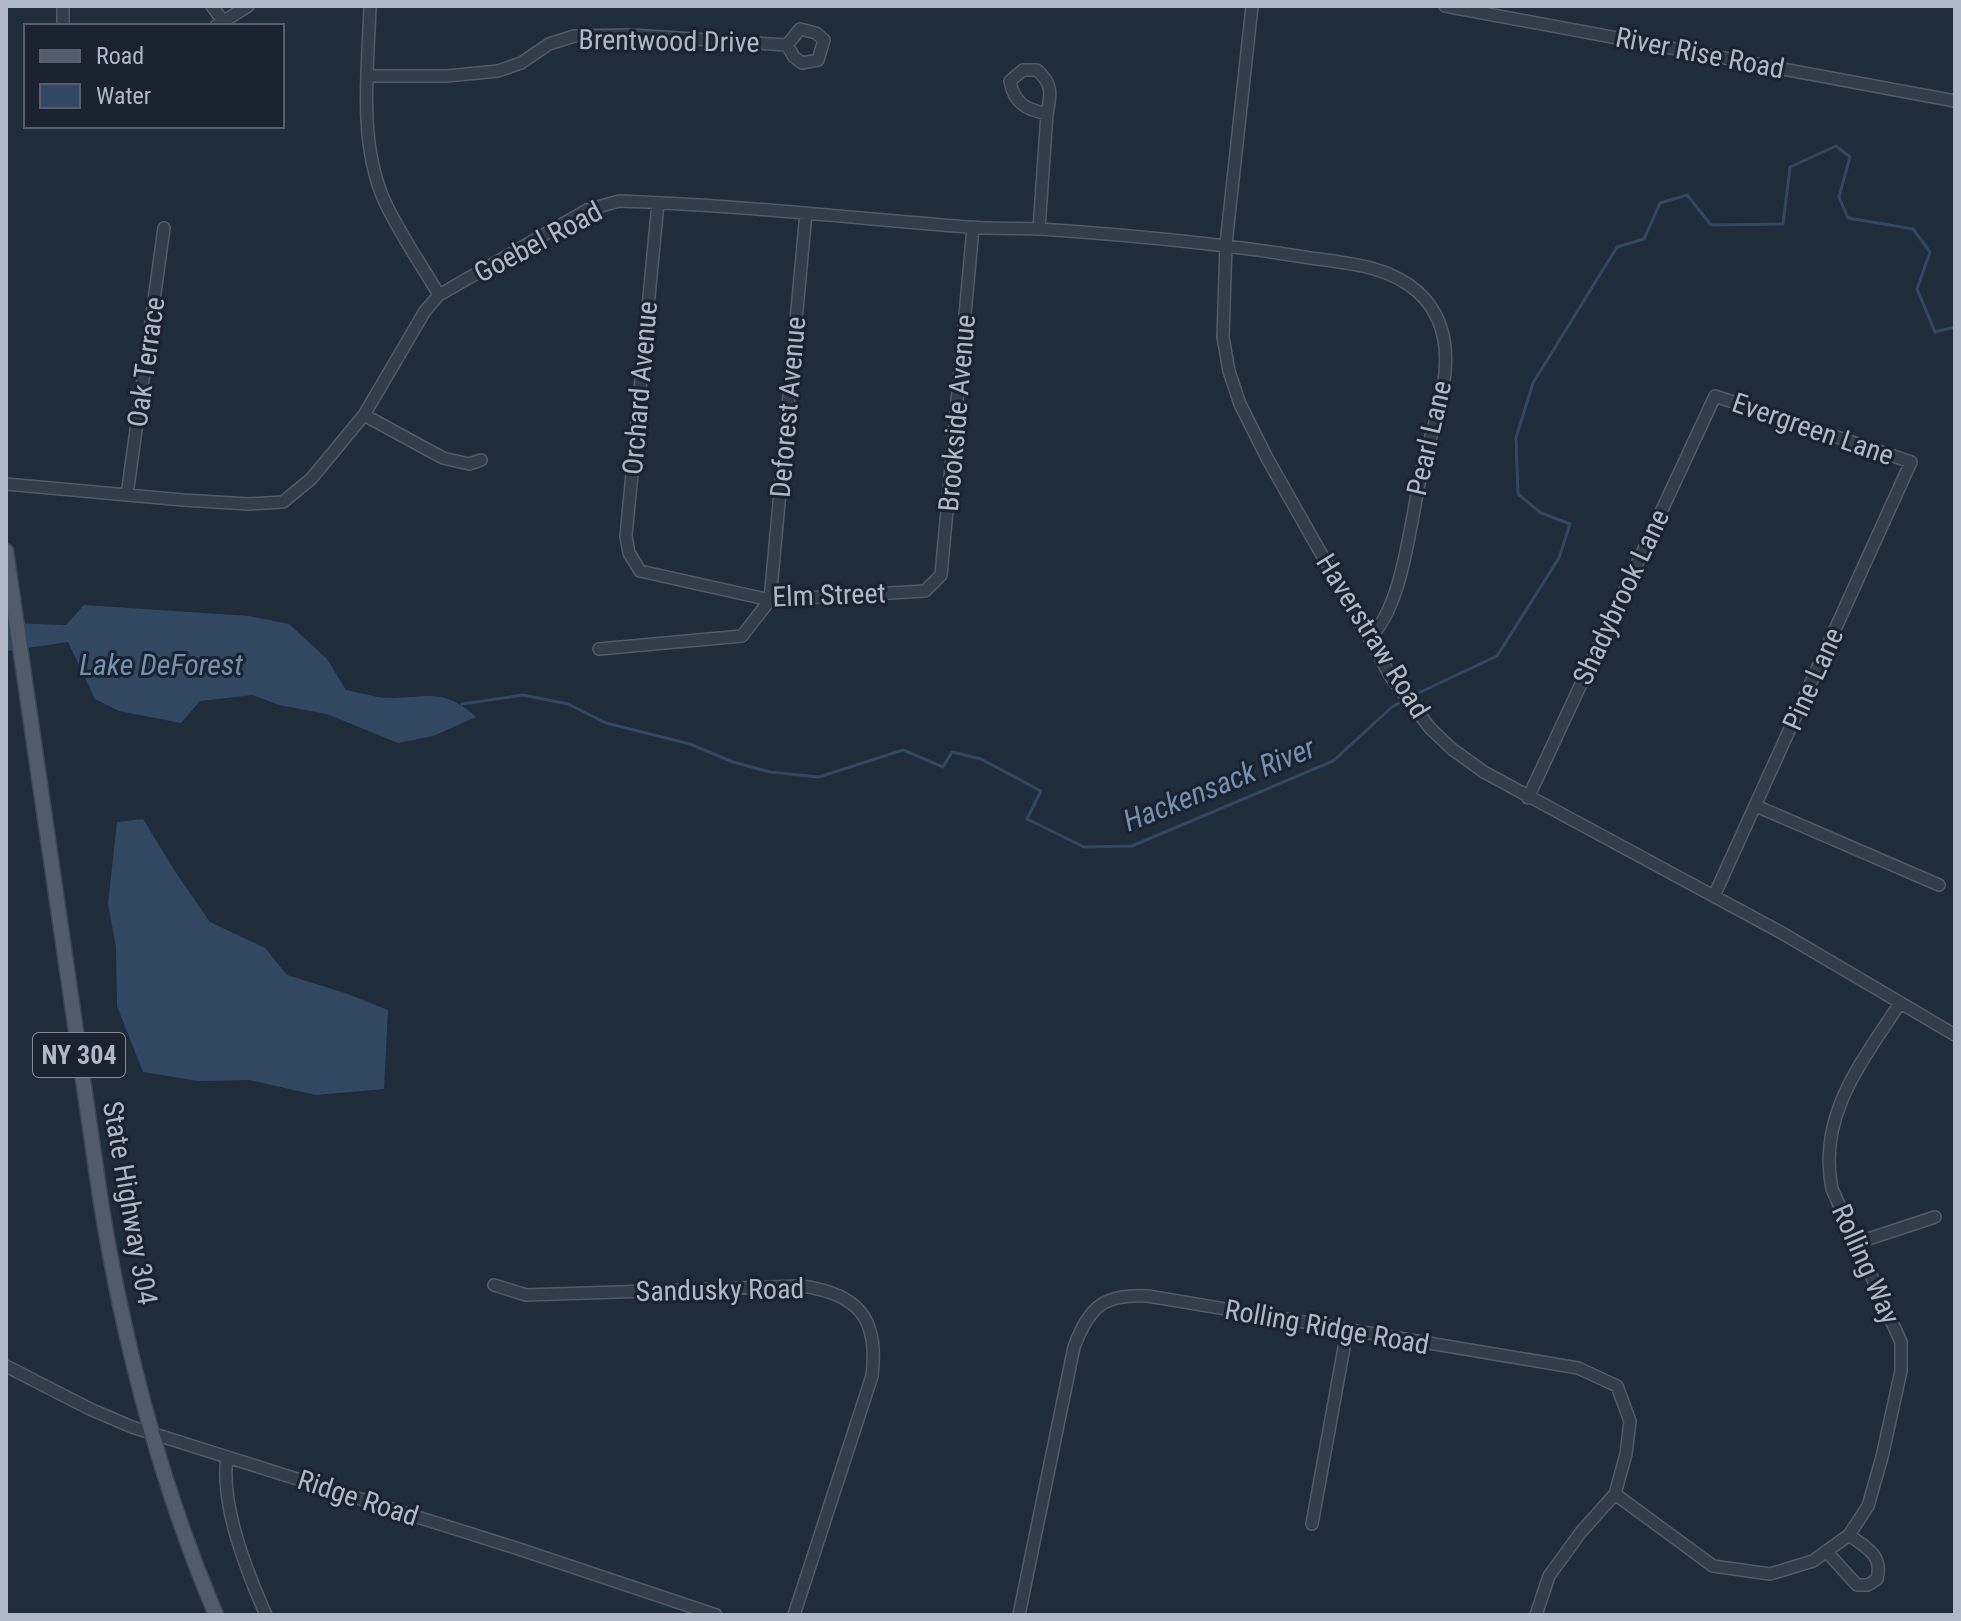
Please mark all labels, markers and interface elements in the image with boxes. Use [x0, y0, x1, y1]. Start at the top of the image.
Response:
street label: River Rise Road [1613, 20, 1787, 86]
street label: Brentwood Drive [578, 23, 760, 59]
legend [24, 24, 284, 128]
text: Road [96, 42, 144, 70]
text: Water [96, 82, 151, 110]
street label: Goebel Road [469, 195, 607, 289]
street label: Oak Terrace [121, 295, 171, 429]
street label: Orchard Avenue [616, 300, 664, 476]
street label: Brookside Avenue [932, 313, 982, 513]
street label: Deforest Avenue [764, 315, 812, 499]
street label: Pearl Lane [1400, 377, 1458, 499]
street label: Evergreen Lane [1728, 386, 1898, 472]
street label: Shadybrook Lane [1566, 504, 1676, 690]
street label: Haverstraw Road [1309, 548, 1437, 724]
street label: Elm Street [772, 577, 886, 613]
street label: Pine Lane [1776, 623, 1850, 735]
water label: Lake DeForest [79, 647, 243, 682]
water label: Hackensack River [1118, 729, 1321, 838]
road number: NY 304 [33, 1033, 125, 1077]
street label: State Highway 304 [96, 1099, 164, 1307]
street label: Rolling Way [1825, 1199, 1907, 1329]
street label: Sandusky Road [635, 1272, 805, 1308]
street label: Rolling Ridge Road [1222, 1293, 1432, 1361]
street label: Ridge Road [294, 1463, 422, 1533]

